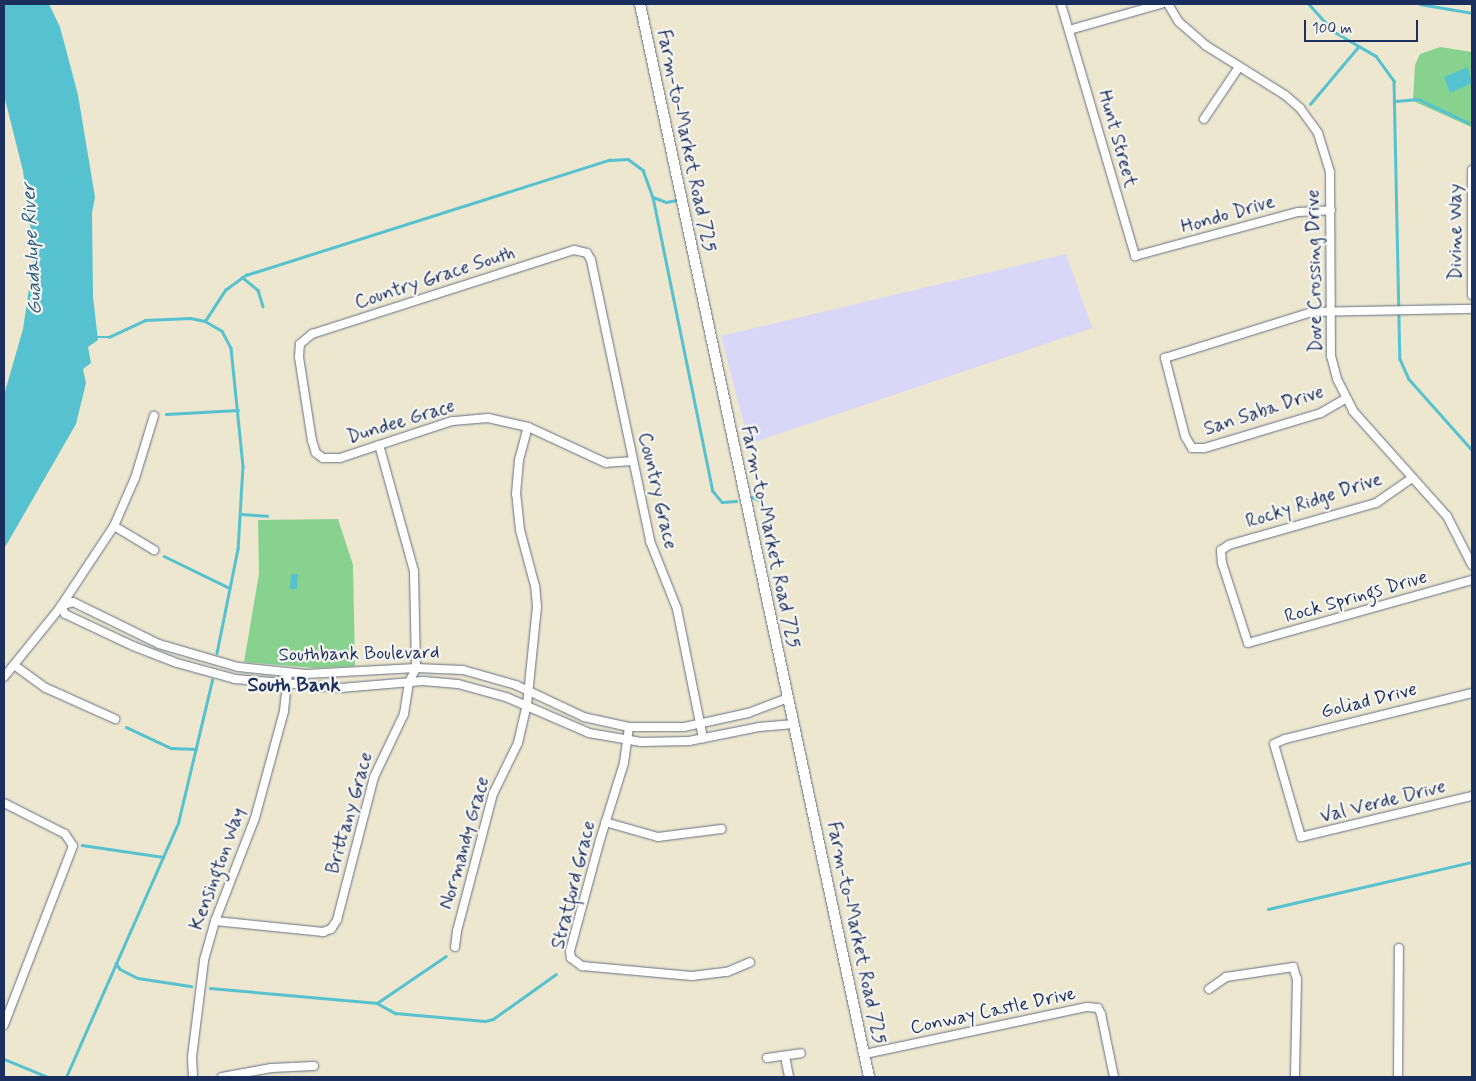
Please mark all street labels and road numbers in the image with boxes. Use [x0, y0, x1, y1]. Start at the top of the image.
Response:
street label: Farm-to-Market Road 725 [651, 28, 721, 254]
street label: Hunt Street [1092, 88, 1142, 190]
street label: Divine Way [1445, 184, 1467, 280]
street label: Dove Crossing Drive [1302, 190, 1328, 352]
street label: Hondo Drive [1179, 191, 1277, 239]
street label: Country Grace South [354, 242, 516, 314]
street label: San Saba Drive [1202, 381, 1326, 441]
street label: Dundee Grace [344, 395, 458, 449]
street label: Farm-to-Market Road 725 [735, 424, 805, 650]
street label: Country Grace [633, 431, 681, 551]
street label: Rocky Ridge Drive [1243, 468, 1385, 534]
street label: Rock Springs Drive [1282, 566, 1430, 628]
street label: Southbank Boulevard [278, 641, 440, 667]
street label: Goliad Drive [1319, 678, 1419, 724]
street label: Brittany Grace [322, 750, 378, 876]
street label: Normandy Grace [435, 774, 495, 912]
street label: Val Verde Drive [1320, 776, 1446, 828]
street label: Kensington Way [185, 804, 251, 934]
street label: Stratford Grace [547, 820, 601, 950]
street label: Farm-to-Market Road 725 [821, 820, 891, 1046]
street label: Conway Castle Drive [908, 982, 1078, 1040]

